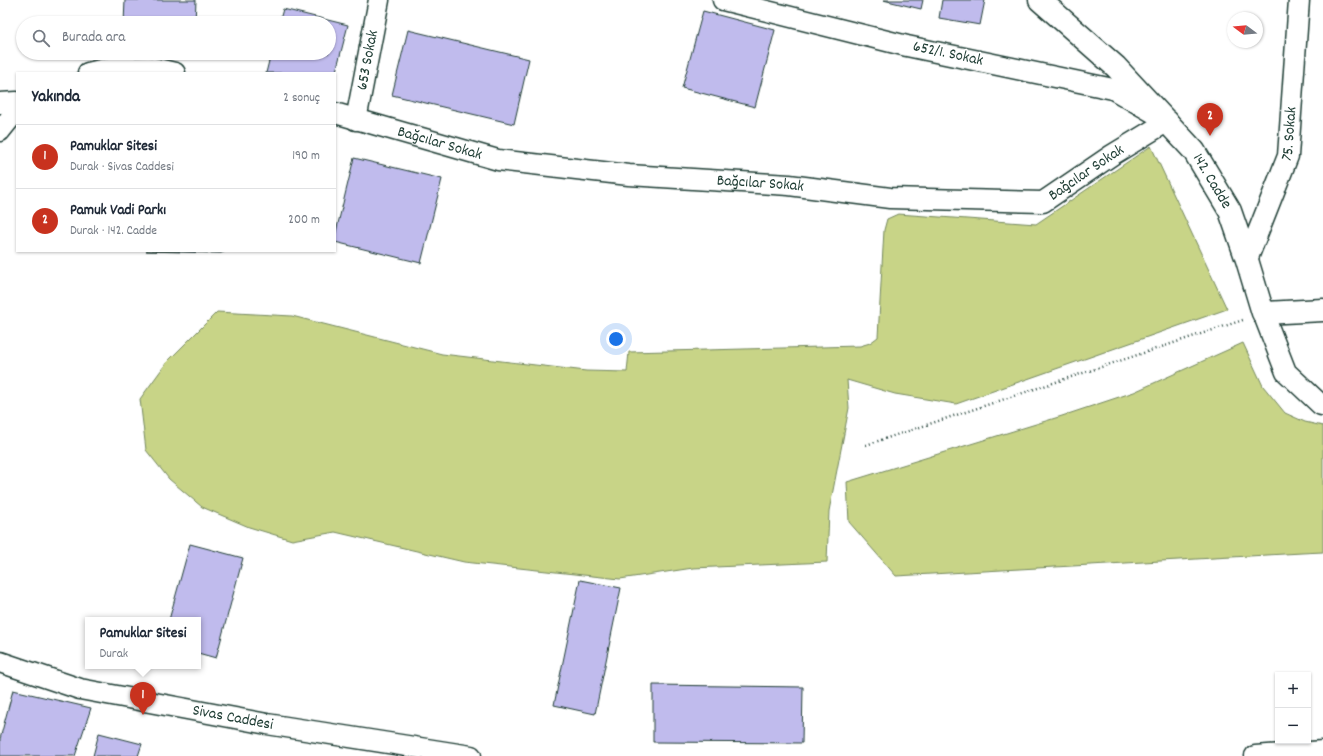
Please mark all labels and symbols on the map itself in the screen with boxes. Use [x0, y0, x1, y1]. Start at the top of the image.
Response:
north arrow [1227, 12, 1263, 48]
street label: 653 Sokak [350, 28, 385, 92]
street label: 652/1. Sokak [911, 35, 985, 73]
pin: 2 [1197, 103, 1223, 136]
street label: 75. Sokak [1275, 106, 1303, 165]
street label: Bağcılar Sokak [395, 120, 485, 166]
street label: Bağcılar Sokak [1044, 139, 1129, 207]
street label: 142. Cadde [1186, 149, 1238, 213]
street label: Bağcılar Sokak [716, 169, 805, 198]
your location [606, 329, 626, 349]
pin: 1 [130, 682, 156, 715]
street label: Sivas Caddesi [191, 699, 275, 736]

